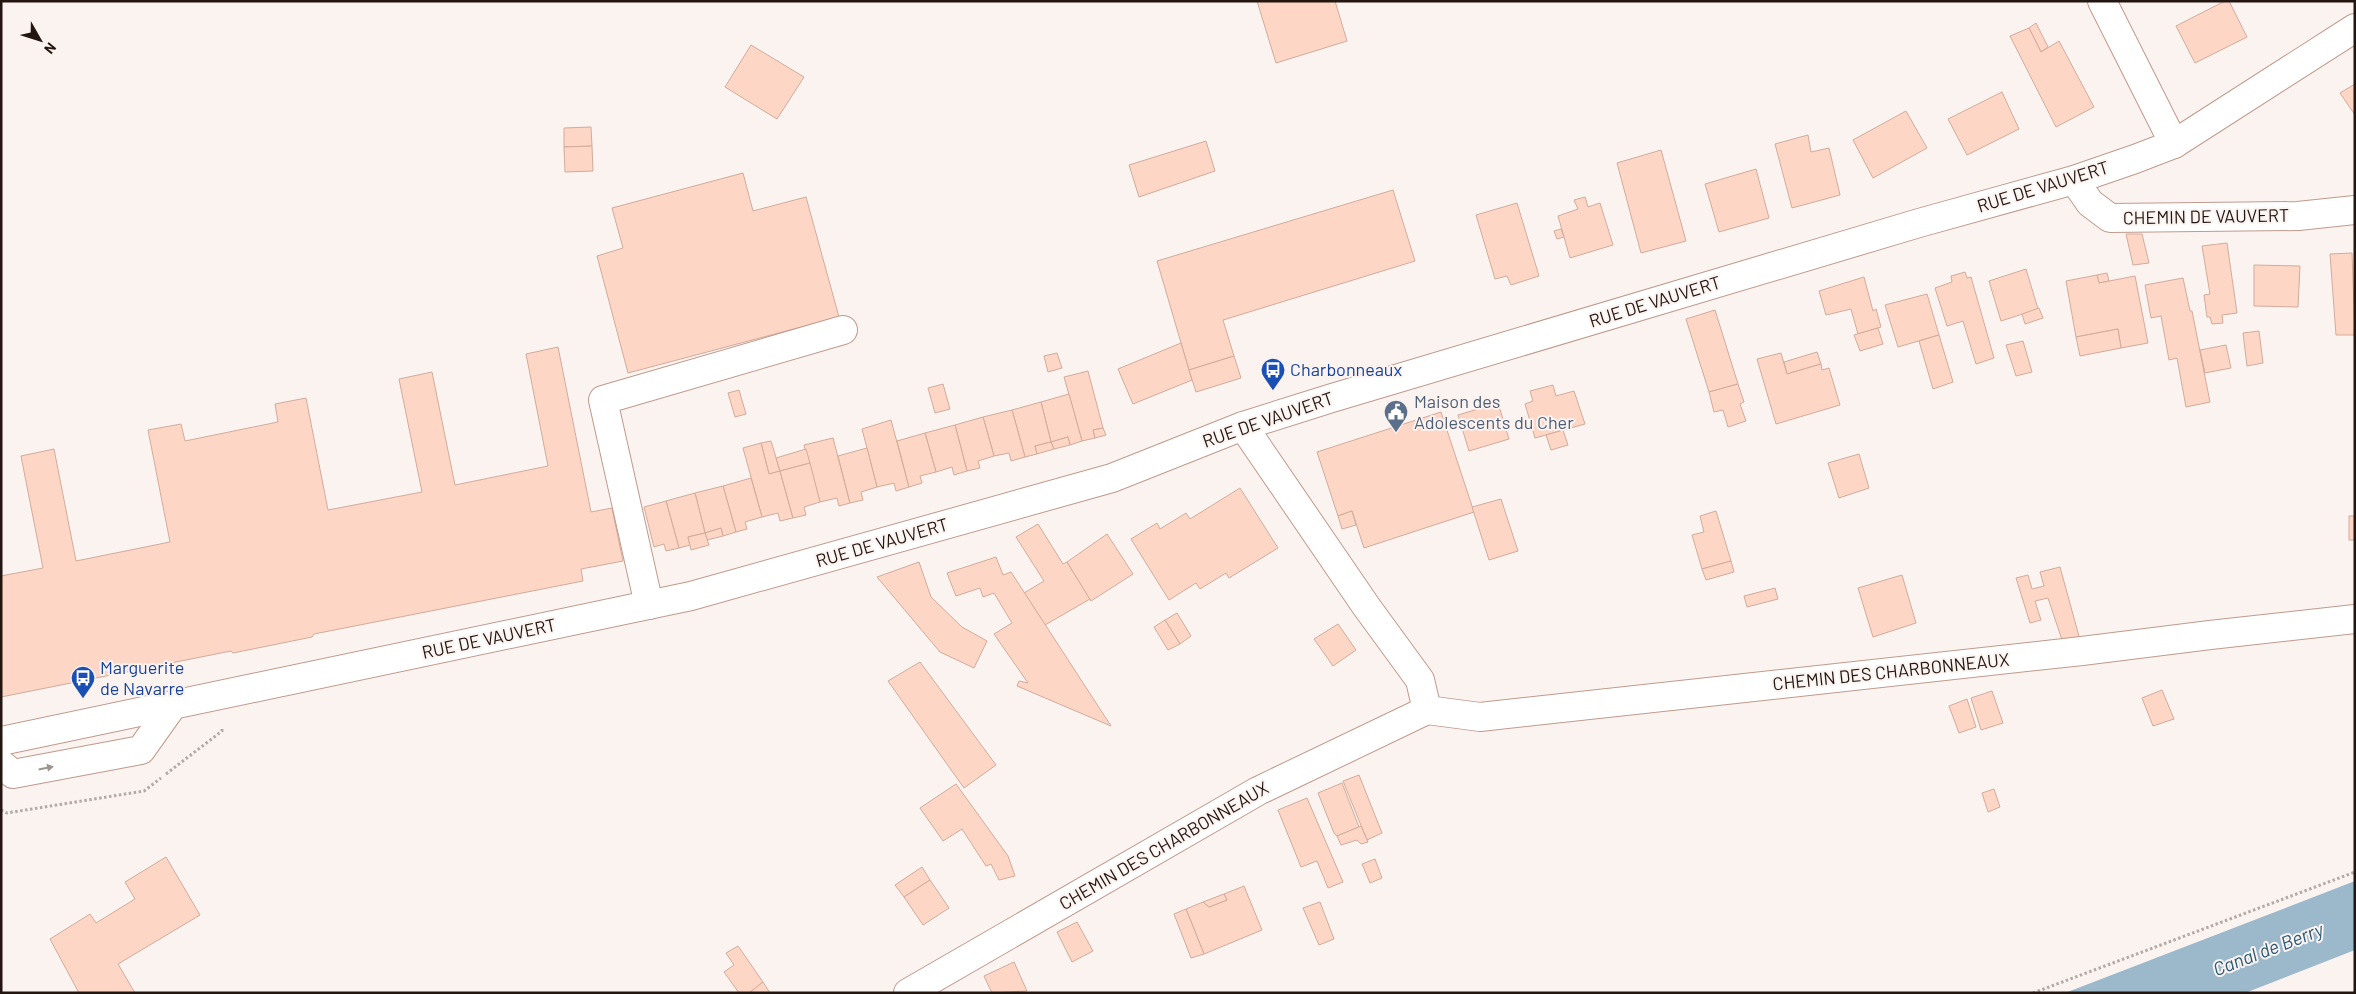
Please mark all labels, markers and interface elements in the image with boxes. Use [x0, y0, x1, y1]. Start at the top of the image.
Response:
north arrow [15, 15, 65, 65]
text: N [41, 40, 60, 57]
street label: RUE DE VAUVERT [1974, 156, 2111, 217]
street label: CHEMIN DE VAUVERT [2123, 204, 2289, 228]
street label: RUE DE VAUVERT [1586, 271, 1723, 332]
bus stop icon: Charbonneaux [1260, 357, 1286, 391]
place label: Charbonneaux [1290, 358, 1403, 380]
street label: RUE DE VAUVERT [1199, 386, 1336, 452]
place label: Maison des Adolescents du Cher [1414, 390, 1574, 433]
public building icon: Maison des Adolescents du Cher [1383, 399, 1409, 433]
street label: RUE DE VAUVERT [813, 513, 950, 571]
street label: RUE DE VAUVERT [420, 613, 558, 663]
street label: CHEMIN DES CHARBONNEAUX [1771, 648, 2010, 694]
place label: Marguerite de Navarre [100, 656, 184, 699]
bus stop icon: Marguerite de Navarre [70, 665, 96, 699]
one-way arrow [39, 763, 55, 771]
street label: CHEMIN DES CHARBONNEAUX [1055, 776, 1272, 914]
water label: Canal de Berry [2209, 917, 2327, 980]

